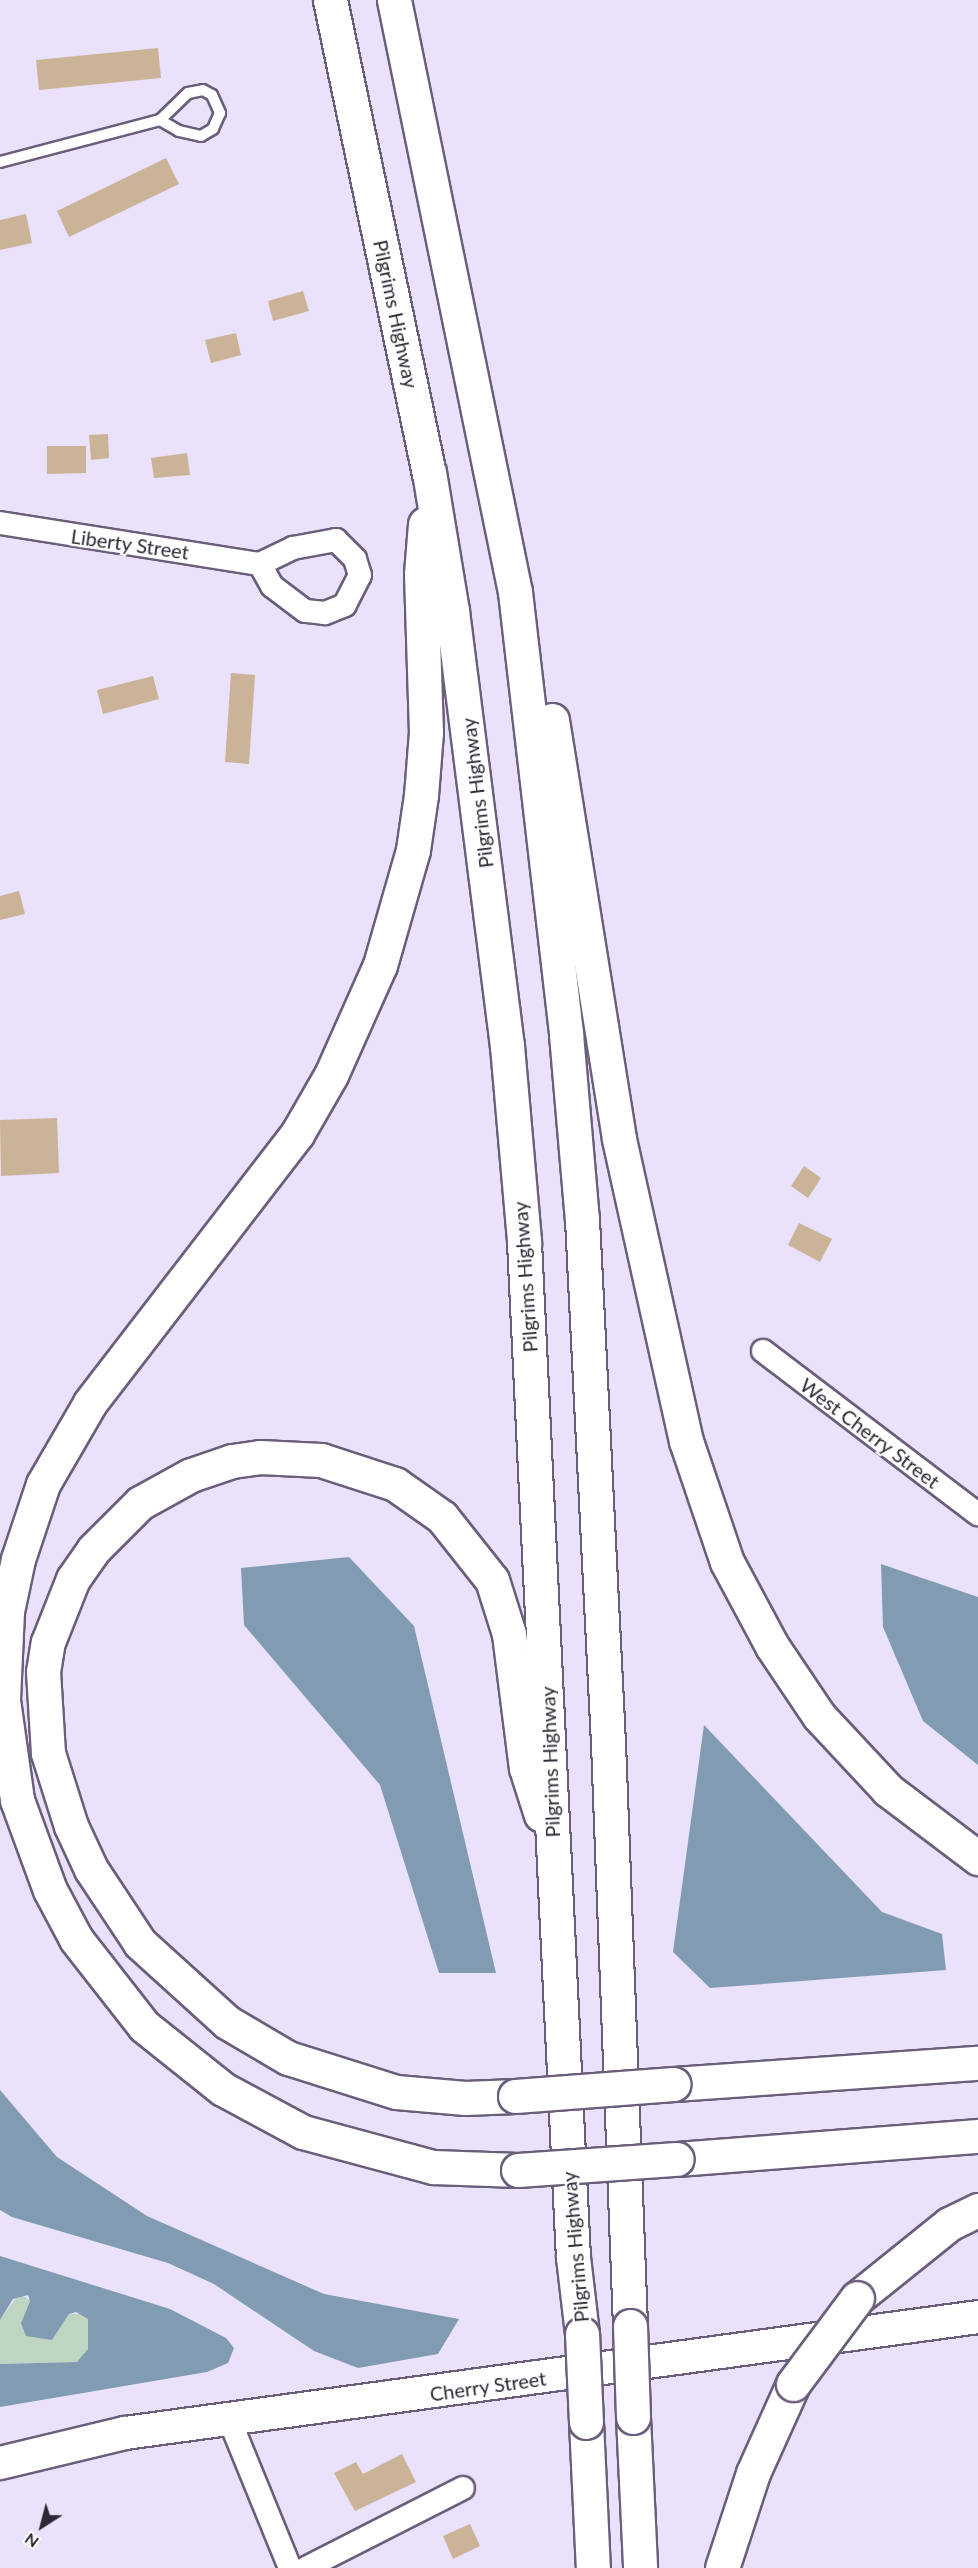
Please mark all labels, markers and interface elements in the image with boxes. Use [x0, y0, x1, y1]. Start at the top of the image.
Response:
street label: Pilgrims Highway [369, 238, 423, 390]
street label: Liberty Street [69, 524, 191, 564]
street label: Pilgrims Highway [456, 716, 498, 870]
street label: Pilgrims Highway [508, 1201, 542, 1353]
street label: West Cherry Street [795, 1373, 945, 1493]
street label: Pilgrims Highway [535, 1686, 565, 1838]
street label: Pilgrims Highway [556, 2171, 594, 2323]
street label: Cherry Street [428, 2366, 548, 2406]
north arrow [12, 2496, 72, 2556]
text: N [21, 2530, 42, 2552]

